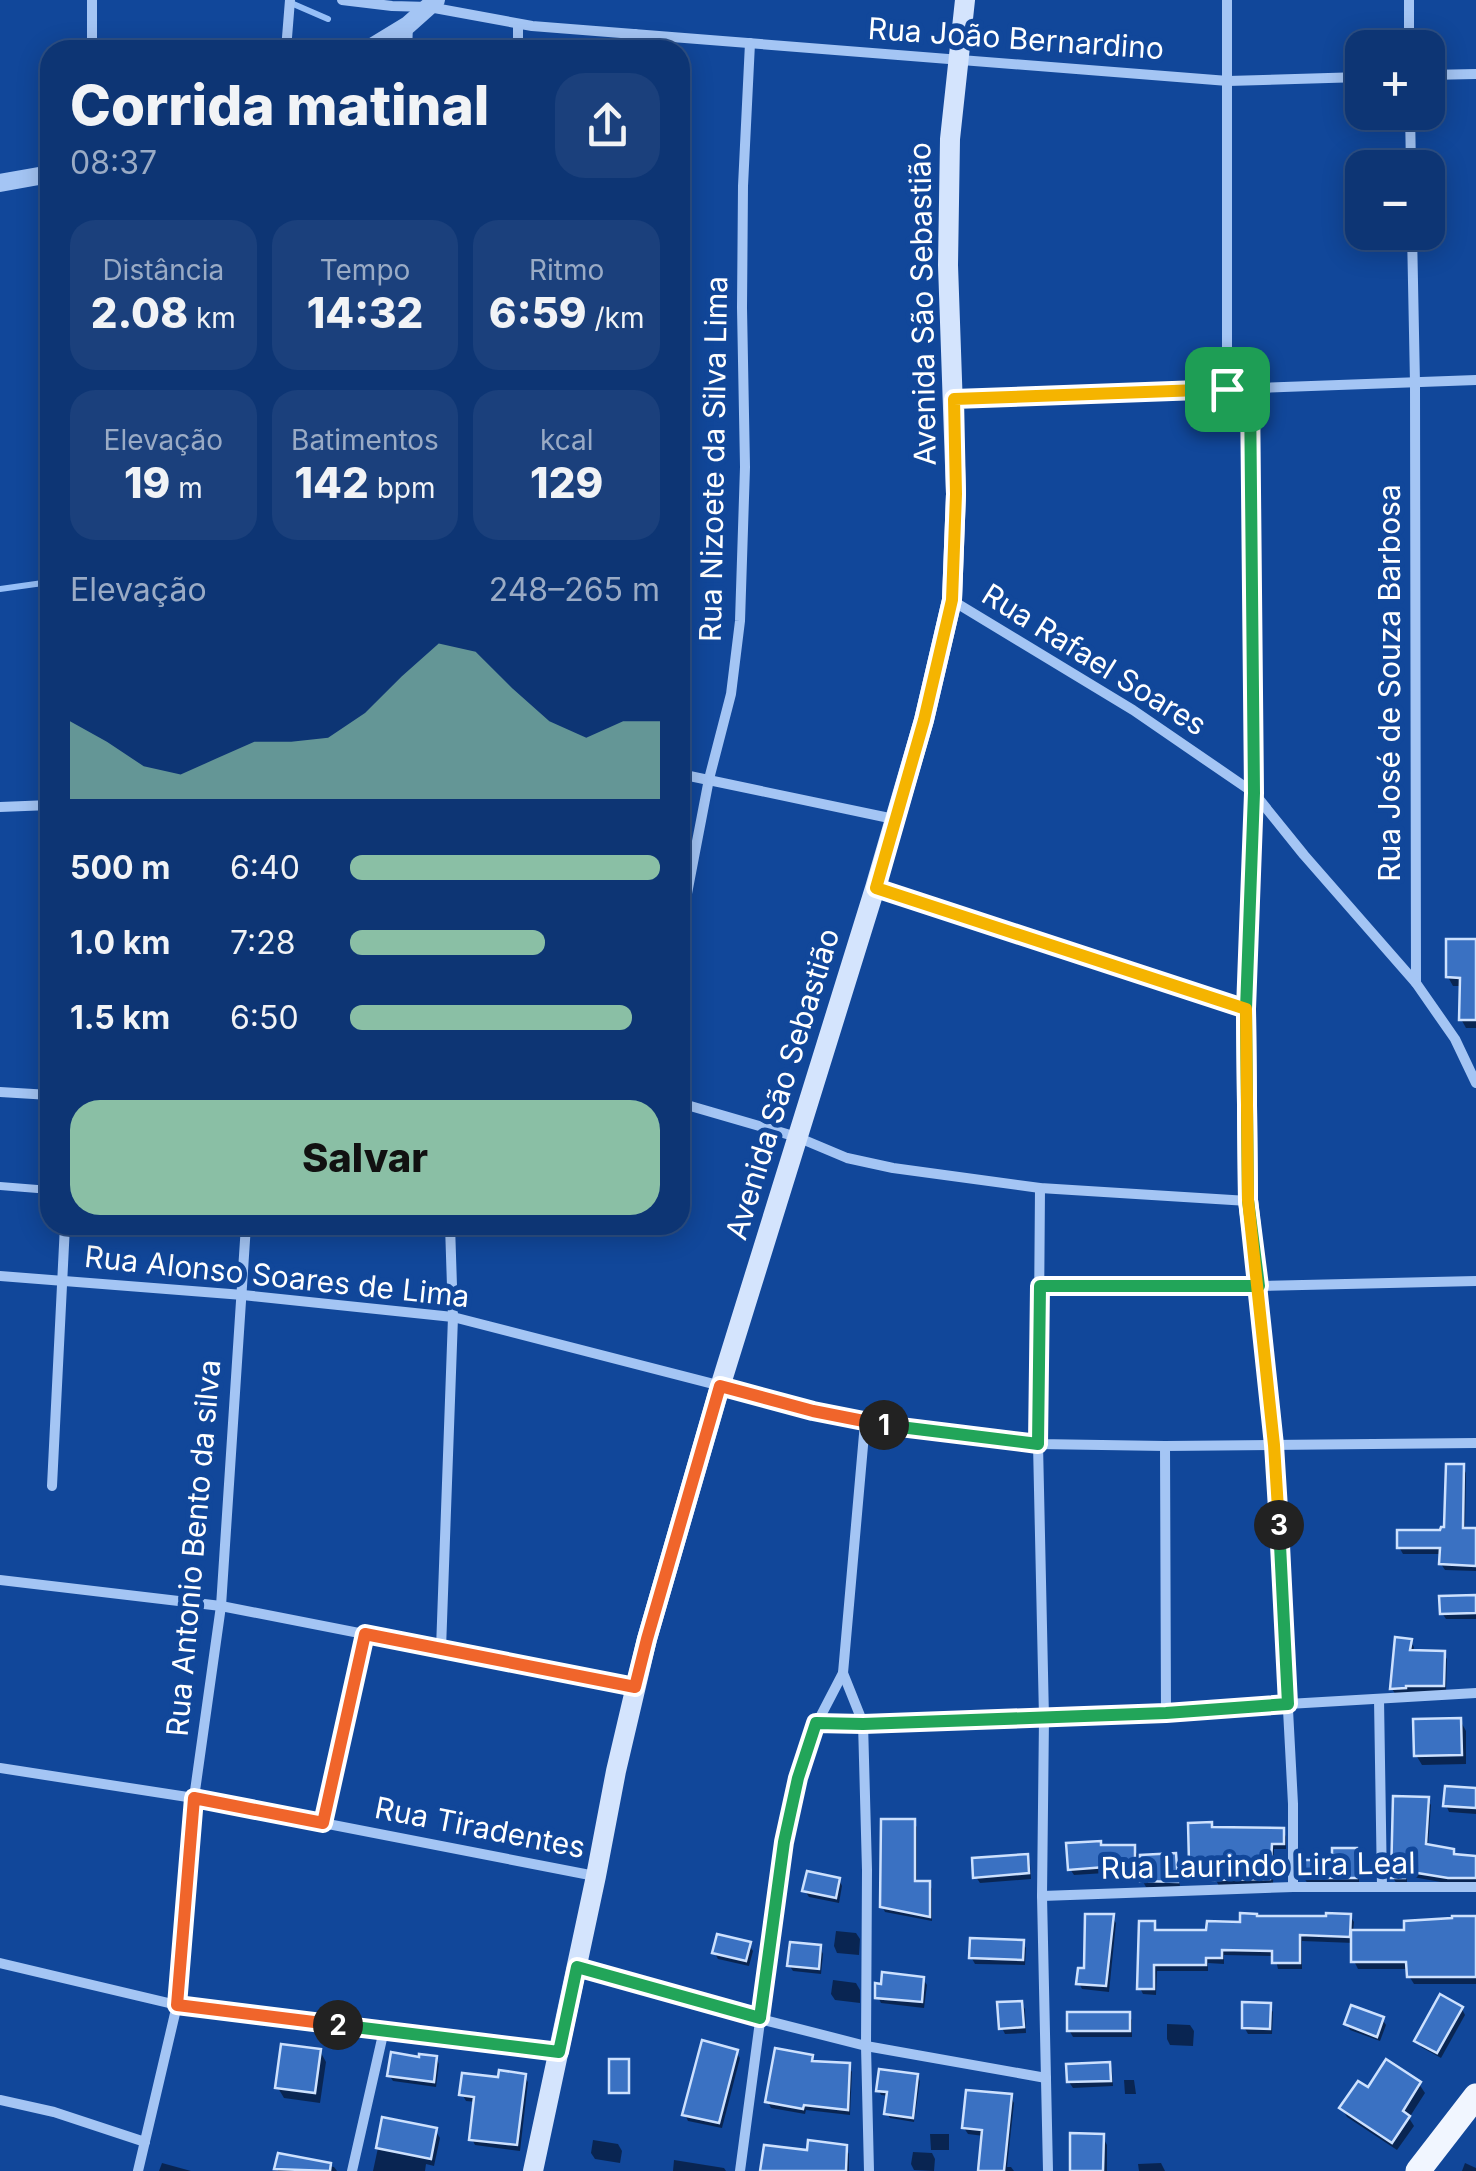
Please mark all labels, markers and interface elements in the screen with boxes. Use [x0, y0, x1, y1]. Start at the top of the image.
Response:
street label: Rua João Bernardino [867, 10, 1165, 66]
map controls [1345, 30, 1445, 250]
button: + [1345, 30, 1445, 130]
text: Corrida matinal [70, 72, 489, 138]
button: share [555, 73, 660, 178]
street label: Avenida São Sebastião [901, 142, 943, 466]
text: 08:37 [70, 143, 157, 182]
button: − [1345, 150, 1445, 250]
text: Distância [102, 253, 224, 287]
text: Tempo [320, 253, 410, 287]
text: Ritmo [529, 253, 604, 287]
street label: Rua Nizoete da Silva Lima [692, 276, 734, 642]
text: 2.08 [91, 287, 188, 338]
text: 14:32 [307, 287, 423, 338]
text: 6:59 [489, 287, 587, 338]
text: km [188, 301, 236, 335]
text: /km [587, 301, 644, 335]
pin [1185, 347, 1270, 432]
icon: arrive [1200, 362, 1255, 417]
text: Elevação [104, 423, 223, 457]
text: Batimentos [291, 423, 439, 457]
text: kcal [540, 423, 593, 457]
text: 19 [124, 457, 170, 508]
text: 142 [295, 457, 369, 508]
text: 129 [530, 457, 603, 508]
text: m [170, 471, 203, 505]
text: bpm [369, 471, 435, 505]
street label: Rua José de Souza Barbosa [1371, 484, 1407, 882]
text: Elevação [70, 570, 207, 609]
text: 248–265 m [489, 570, 660, 609]
street label: Rua Rafael Soares [976, 576, 1213, 743]
text: 500 m [70, 848, 170, 887]
text: 6:40 [230, 848, 300, 887]
text: 1.0 km [70, 923, 170, 962]
text: 7:28 [230, 923, 296, 962]
street label: Avenida São Sebastião [718, 924, 847, 1244]
text: 1.5 km [70, 998, 170, 1037]
text: 6:50 [230, 998, 299, 1037]
button: Salvar [70, 1100, 660, 1215]
street label: Rua Alonso Soares de Lima [83, 1238, 471, 1314]
street label: Rua Antonio Bento da silva [159, 1358, 227, 1738]
pin: 1 [859, 1400, 909, 1450]
text: 1 [878, 1408, 890, 1442]
pin: 3 [1254, 1500, 1304, 1550]
text: 3 [1270, 1508, 1288, 1542]
street label: Rua Tiradentes [372, 1789, 588, 1865]
street label: Rua Laurindo Lira Leal [1100, 1844, 1416, 1886]
pin: 2 [313, 2000, 363, 2050]
text: 2 [329, 2008, 347, 2042]

